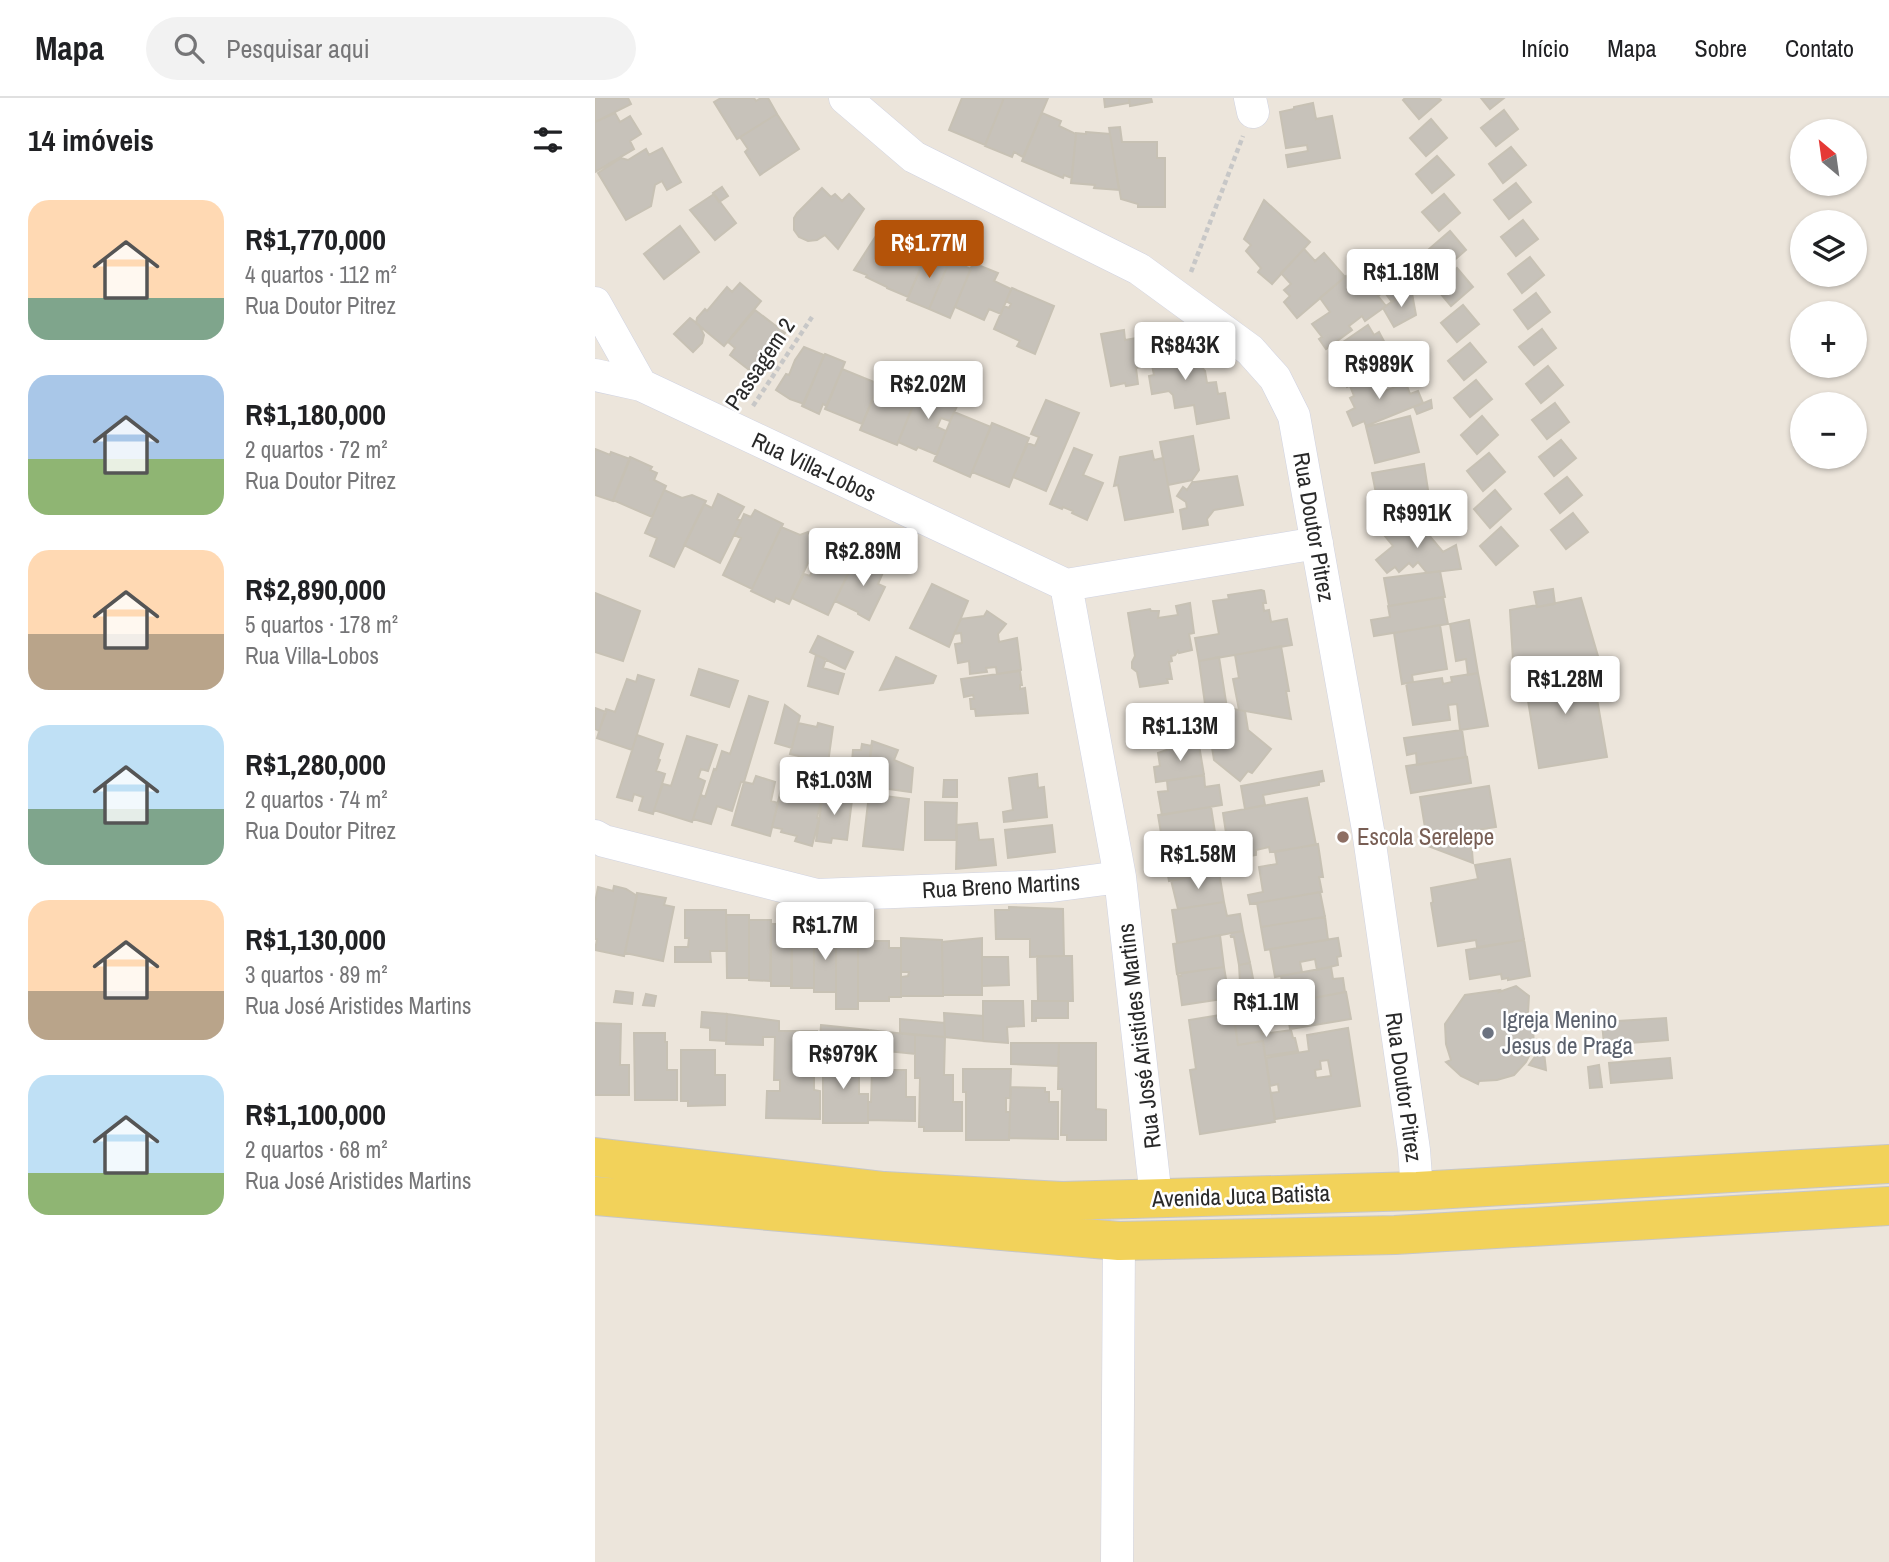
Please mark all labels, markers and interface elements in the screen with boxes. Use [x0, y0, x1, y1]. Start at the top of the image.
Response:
search box [146, 17, 636, 80]
text: Mapa [35, 26, 104, 70]
icon: search [170, 29, 208, 67]
text: Pesquisar aqui [226, 31, 370, 66]
text: Início [1521, 32, 1569, 64]
text: Mapa [1607, 32, 1657, 64]
text: Sobre [1695, 32, 1747, 64]
text: Contato [1785, 32, 1854, 64]
north arrow [1790, 119, 1867, 196]
map controls [1790, 119, 1867, 469]
text: 14 imóveis [28, 120, 154, 160]
icon: filters [529, 121, 567, 159]
button: layers [1790, 210, 1867, 287]
text: R$1,770,000 [245, 219, 386, 259]
pin: R$1.77M [864, 220, 994, 280]
text: R$1.77M [891, 227, 967, 258]
icon: home [84, 228, 168, 312]
pin: R$1.18M [1336, 250, 1466, 309]
text: R$1.18M [1363, 256, 1439, 287]
text: 4 quartos · 112 m² [245, 259, 397, 290]
text: Rua Doutor Pitrez [245, 290, 396, 321]
button: + [1790, 301, 1867, 378]
street label: Passagem 2 [717, 312, 802, 416]
pin: R$843K [1128, 322, 1242, 382]
text: R$843K [1150, 329, 1220, 360]
pin: R$989K [1322, 342, 1436, 401]
text: R$989K [1344, 348, 1414, 379]
pin: R$2.02M [863, 362, 993, 421]
text: R$2.02M [890, 368, 966, 399]
button: − [1790, 392, 1867, 469]
text: R$1,180,000 [245, 394, 386, 434]
icon: home [84, 403, 168, 487]
street label: Rua Villa-Lobos [747, 424, 881, 509]
text: 2 quartos · 72 m² [245, 434, 388, 465]
street label: Rua Doutor Pitrez [1286, 450, 1343, 604]
text: Rua Doutor Pitrez [245, 465, 396, 496]
pin: R$991K [1360, 490, 1474, 550]
text: R$991K [1382, 497, 1452, 528]
pin: R$2.89M [798, 528, 928, 588]
text: R$2.89M [825, 535, 901, 566]
text: R$2,890,000 [245, 569, 386, 609]
icon: home [84, 578, 168, 662]
text: 5 quartos · 178 m² [245, 609, 398, 640]
text: Rua Villa-Lobos [245, 640, 379, 671]
pin: R$1.28M [1500, 656, 1630, 716]
text: R$1.28M [1527, 663, 1603, 694]
pin: R$1.13M [1115, 704, 1245, 763]
text: R$1.13M [1142, 710, 1218, 741]
text: R$1,280,000 [245, 744, 386, 784]
icon: home [84, 753, 168, 837]
pin: R$1.03M [769, 758, 899, 817]
text: R$1.03M [796, 764, 872, 795]
text: 2 quartos · 74 m² [245, 784, 388, 815]
text: Rua Doutor Pitrez [245, 815, 396, 846]
place label: Escola Serelepe [1357, 821, 1494, 852]
marker: Escola Serelepe [1335, 829, 1351, 845]
pin: R$1.58M [1133, 832, 1263, 891]
text: R$1.58M [1160, 838, 1236, 869]
street label: Rua Breno Martins [921, 866, 1081, 905]
pin: R$1.7M [768, 902, 882, 962]
text: R$1.7M [792, 909, 858, 940]
text: R$1,130,000 [245, 919, 386, 959]
street label: Rua José Aristides Martins [1109, 922, 1168, 1150]
icon: home [84, 928, 168, 1012]
text: 3 quartos · 89 m² [245, 959, 388, 990]
pin: R$1.1M [1209, 979, 1323, 1039]
text: R$1.1M [1233, 986, 1299, 1017]
text: Rua José Aristides Martins [245, 990, 471, 1021]
place label: Igreja Menino Jesus de Praga [1502, 1004, 1634, 1061]
street label: Rua Doutor Pitrez [1379, 1010, 1430, 1164]
marker: Igreja Menino Jesus de Praga [1480, 1025, 1496, 1041]
pin: R$979K [786, 1032, 900, 1091]
text: R$979K [808, 1038, 878, 1069]
text: R$1,100,000 [245, 1094, 386, 1134]
icon: home [84, 1103, 168, 1187]
text: 2 quartos · 68 m² [245, 1134, 388, 1165]
text: Rua José Aristides Martins [245, 1165, 471, 1196]
street label: Avenida Juca Batista [1151, 1177, 1331, 1214]

